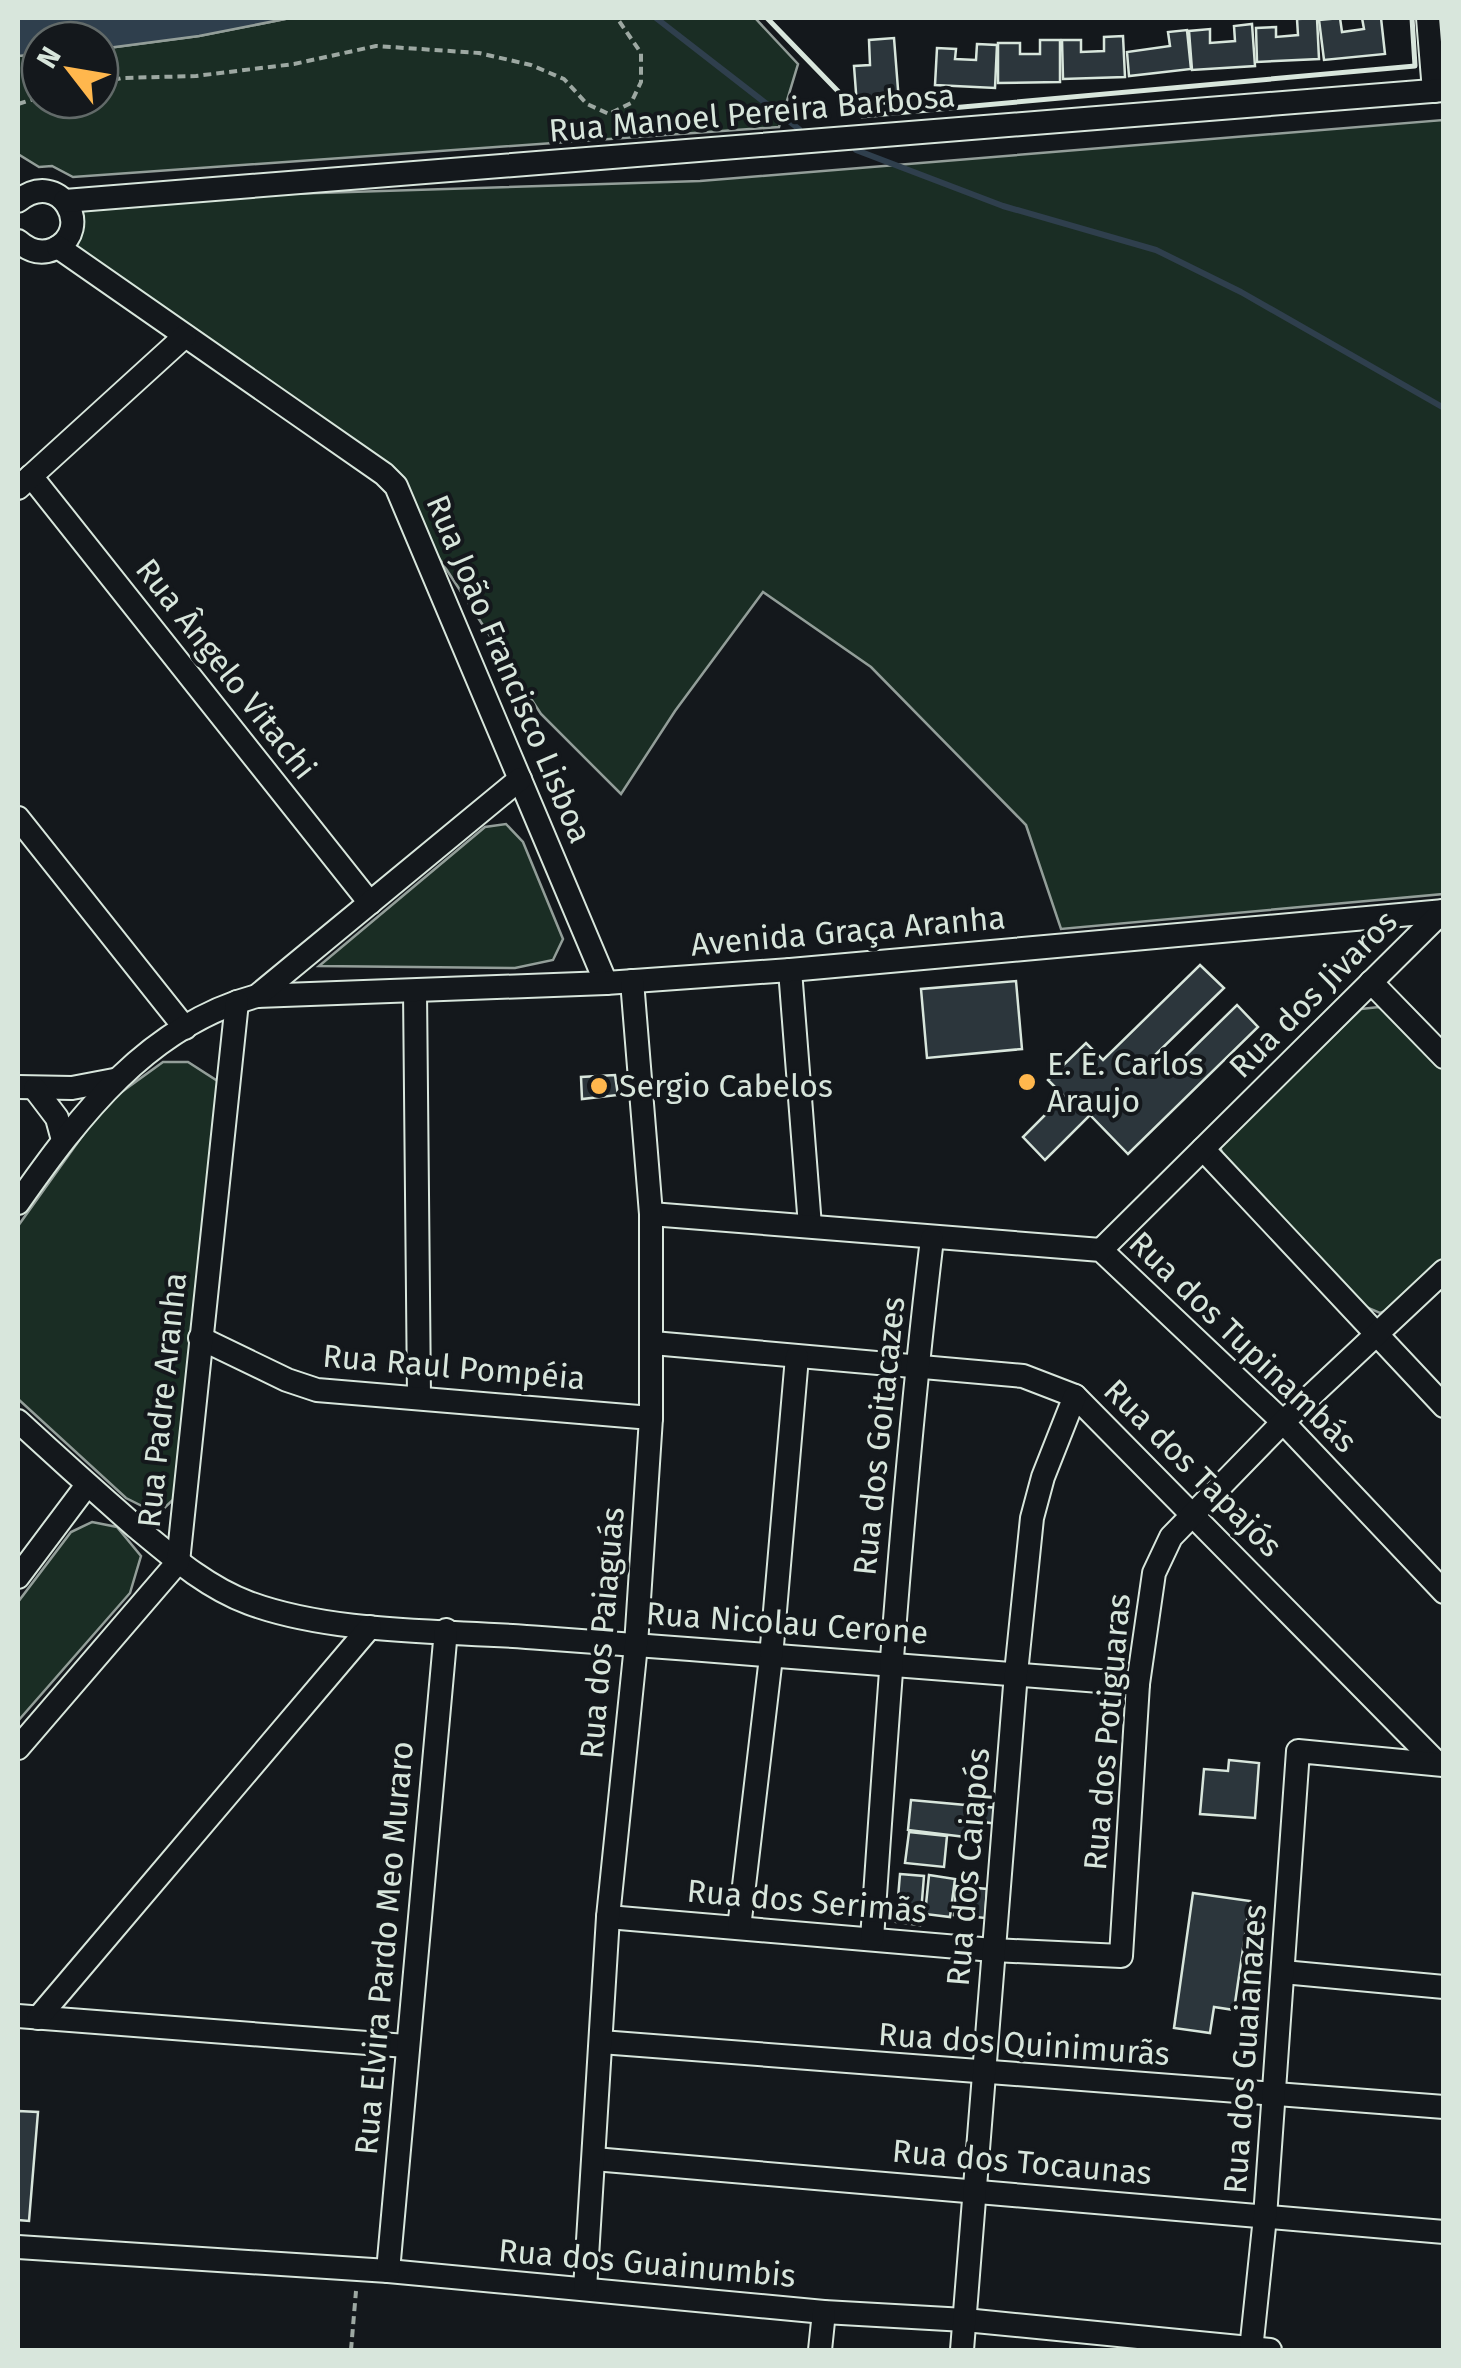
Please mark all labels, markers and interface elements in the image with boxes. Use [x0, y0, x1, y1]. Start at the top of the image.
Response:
north arrow [20, 20, 120, 120]
text: N [30, 41, 68, 74]
street label: Rua Manoel Pereira Barbosa [547, 76, 957, 150]
street label: Rua João Francisco Lisboa [418, 489, 600, 849]
street label: Rua Ângelo Vitachi [128, 551, 324, 787]
street label: Avenida Graça Aranha [689, 898, 1007, 964]
street label: Rua dos Jivaros [1221, 902, 1405, 1086]
place label: E. E. Carlos Araujo [1047, 1045, 1204, 1120]
place label: Sergio Cabelos [619, 1067, 833, 1105]
marker: E. E. Carlos Araujo [1016, 1071, 1038, 1093]
marker: Sergio Cabelos [588, 1075, 610, 1097]
street label: Rua dos Tupinambás [1121, 1224, 1365, 1460]
street label: Rua Padre Aranha [130, 1270, 194, 1530]
street label: Rua dos Goitacazes [845, 1295, 913, 1577]
street label: Rua Raul Pompéia [321, 1337, 587, 1397]
street label: Rua dos Tapajós [1096, 1371, 1290, 1565]
street label: Rua dos Paiaguás [572, 1506, 632, 1760]
street label: Rua dos Potiguaras [1076, 1592, 1138, 1872]
street label: Rua Nicolau Cerone [645, 1594, 929, 1652]
street label: Rua Elvira Pardo Meo Muraro [347, 1739, 421, 2157]
street label: Rua dos Caiapós [939, 1746, 997, 1988]
street label: Rua dos Serimãs [685, 1872, 929, 1930]
street label: Rua dos Guaianazes [1216, 1903, 1274, 2195]
street label: Rua dos Quinimurãs [877, 2015, 1171, 2073]
street label: Rua dos Tocaunas [891, 2132, 1153, 2192]
street label: Rua dos Guainumbis [497, 2231, 797, 2295]

